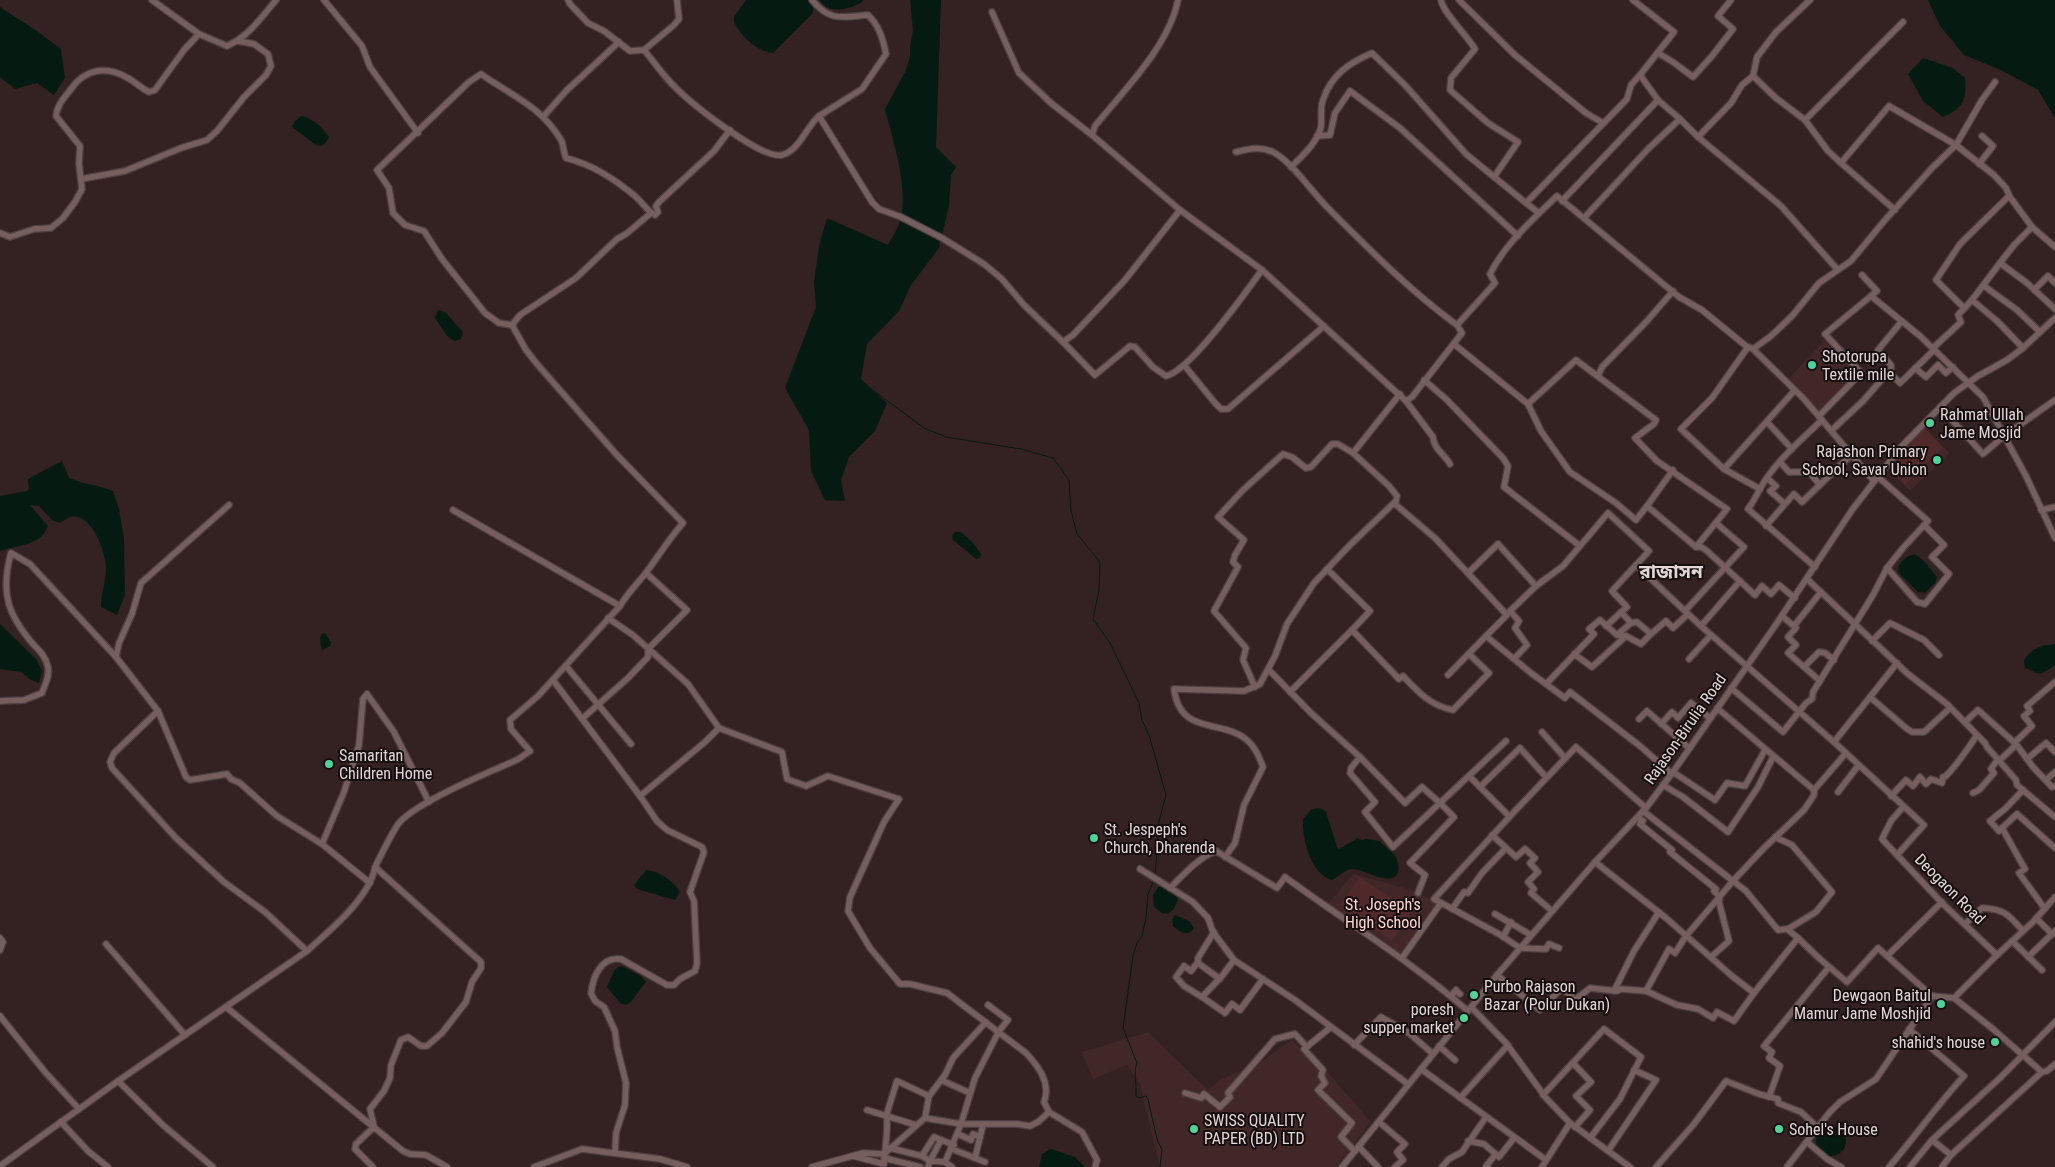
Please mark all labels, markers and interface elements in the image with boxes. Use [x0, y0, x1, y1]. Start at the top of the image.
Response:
place label: Shotorupa Textile mile [1822, 347, 1894, 384]
marker: Shotorupa Textile mile [1806, 359, 1818, 371]
place label: Rahmat Ullah Jame Mosjid [1940, 405, 2024, 442]
marker: Rahmat Ullah Jame Mosjid [1924, 417, 1936, 429]
place label: Rajashon Primary School, Savar Union [1802, 442, 1927, 479]
marker: Rajashon Primary School, Savar Union [1931, 454, 1943, 466]
district label: রাজাসন [1638, 560, 1704, 583]
street label: Rajason-Birulia Road [1640, 670, 1730, 788]
place label: Samaritan Children Home [339, 746, 432, 783]
marker: Samaritan Children Home [323, 758, 335, 770]
place label: St. Jespeph's Church, Dharenda [1104, 820, 1215, 857]
marker: St. Jespeph's Church, Dharenda [1088, 832, 1100, 844]
street label: Deogaon Road [1911, 850, 1989, 928]
park label: St. Joseph's High School [1345, 895, 1421, 932]
place label: Purbo Rajason Bazar (Polur Dukan) [1484, 977, 1610, 1014]
place label: Dewgaon Baitul Mamur Jame Moshjid [1794, 986, 1931, 1023]
marker: Purbo Rajason Bazar (Polur Dukan) [1468, 989, 1480, 1001]
marker: Dewgaon Baitul Mamur Jame Moshjid [1935, 998, 1947, 1010]
place label: poresh supper market [1363, 1000, 1454, 1037]
marker: poresh supper market [1458, 1012, 1470, 1024]
place label: shahid's house [1892, 1033, 1985, 1052]
marker: shahid's house [1989, 1036, 2001, 1048]
place label: SWISS QUALITY PAPER (BD) LTD [1204, 1111, 1305, 1148]
place label: Sohel's House [1789, 1120, 1878, 1139]
marker: SWISS QUALITY PAPER (BD) LTD [1188, 1123, 1200, 1135]
marker: Sohel's House [1773, 1123, 1785, 1135]

